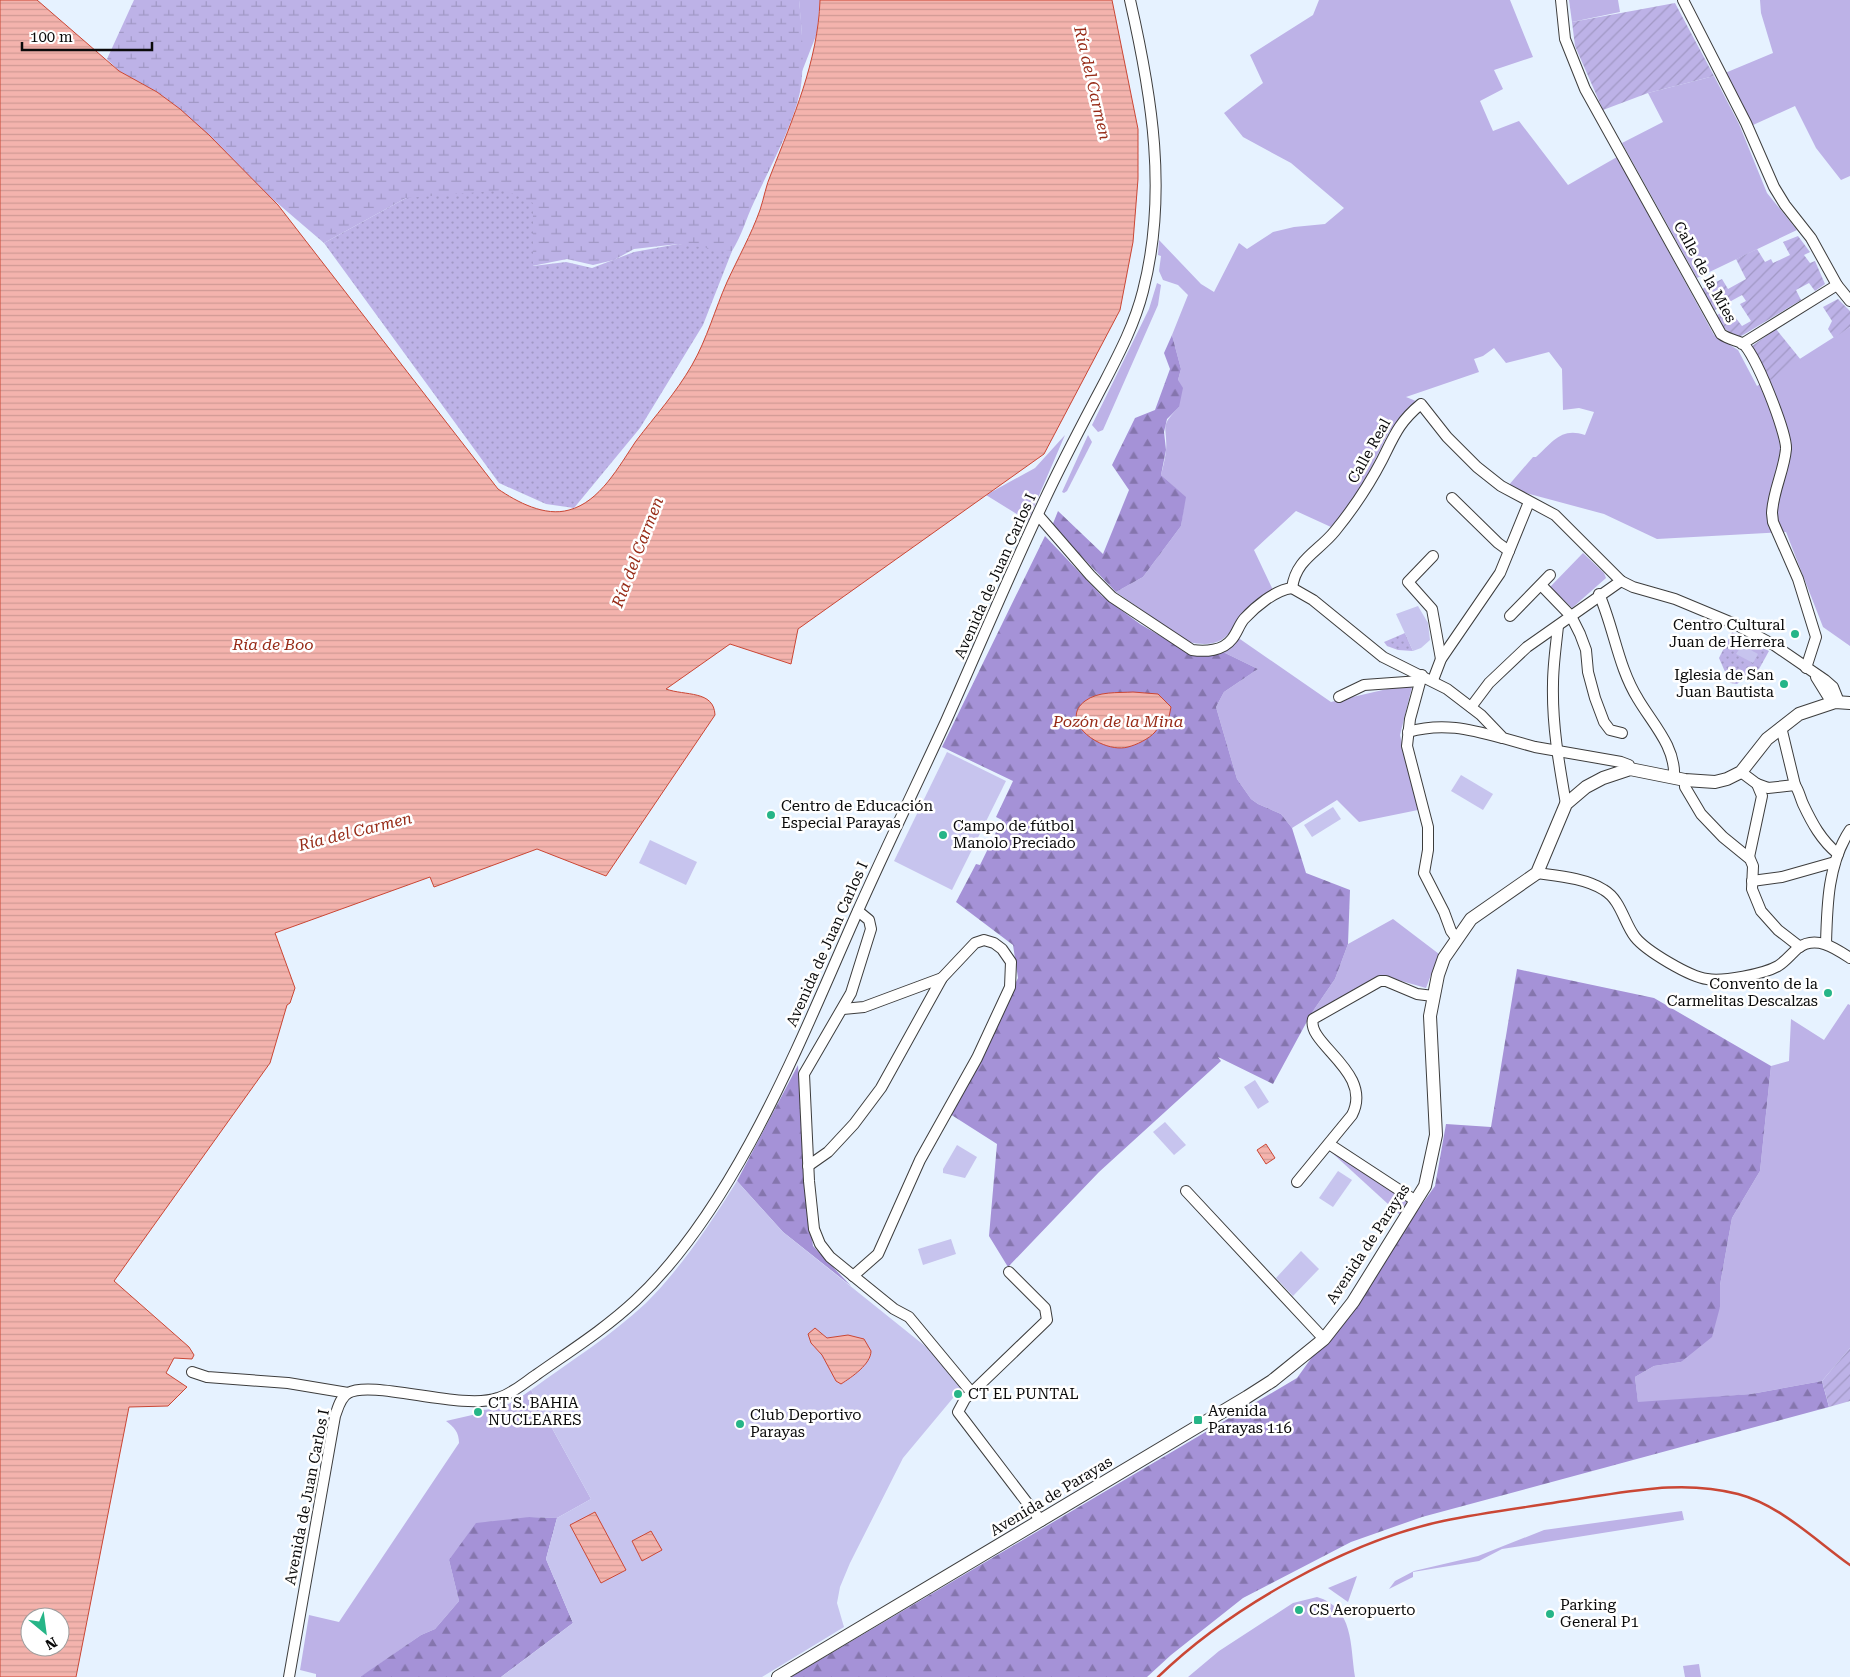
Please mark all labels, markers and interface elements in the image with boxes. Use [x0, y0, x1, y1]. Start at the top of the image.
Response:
scale bar [22, 20, 152, 52]
water label: Ría del Carmen [1070, 23, 1115, 142]
text: 100 m [30, 28, 73, 46]
street label: Calle de la Mies [1670, 218, 1740, 326]
street label: Calle Real [1344, 415, 1394, 487]
street label: Avenida de Juan Carlos I [950, 491, 1040, 661]
water label: Ría del Carmen [607, 494, 667, 611]
place label: Centro Cultural Juan de Herrera [1669, 616, 1785, 651]
marker: Centro Cultural Juan de Herrera [1789, 628, 1801, 640]
water label: Ría de Boo [231, 635, 314, 654]
place label: Iglesia de San Juan Bautista [1674, 666, 1774, 701]
marker: Iglesia de San Juan Bautista [1778, 678, 1790, 690]
water label: Pozón de la Mina [1052, 712, 1184, 731]
place label: Centro de Educación Especial Parayas [781, 797, 933, 832]
water label: Ría del Carmen [295, 808, 414, 855]
marker: Centro de Educación Especial Parayas [765, 809, 777, 821]
place label: Campo de fútbol Manolo Preciado [953, 817, 1076, 852]
marker: Campo de fútbol Manolo Preciado [937, 829, 949, 841]
street label: Avenida de Juan Carlos I [782, 859, 872, 1029]
place label: Convento de la Carmelitas Descalzas [1667, 975, 1818, 1010]
marker: Convento de la Carmelitas Descalzas [1822, 987, 1834, 999]
street label: Avenida de Parayas [1323, 1181, 1413, 1307]
place label: CT EL PUNTAL [968, 1385, 1079, 1403]
marker: CT EL PUNTAL [952, 1388, 964, 1400]
place label: CT S. BAHIA NUCLEARES [488, 1394, 582, 1429]
place label: Avenida Parayas 116 [1208, 1402, 1292, 1437]
marker: CT S. BAHIA NUCLEARES [472, 1406, 484, 1418]
place label: Club Deportivo Parayas [750, 1406, 862, 1441]
street label: Avenida de Juan Carlos I [281, 1407, 333, 1587]
marker: Avenida Parayas 116 [1192, 1414, 1204, 1426]
marker: Club Deportivo Parayas [734, 1418, 746, 1430]
street label: Avenida de Parayas [987, 1452, 1115, 1540]
place label: Parking General P1 [1560, 1596, 1639, 1631]
place label: CS Aeropuerto [1309, 1601, 1415, 1619]
marker: CS Aeropuerto [1293, 1604, 1305, 1616]
north arrow [20, 1607, 70, 1657]
marker: Parking General P1 [1544, 1608, 1556, 1620]
text: N [43, 1634, 60, 1653]

